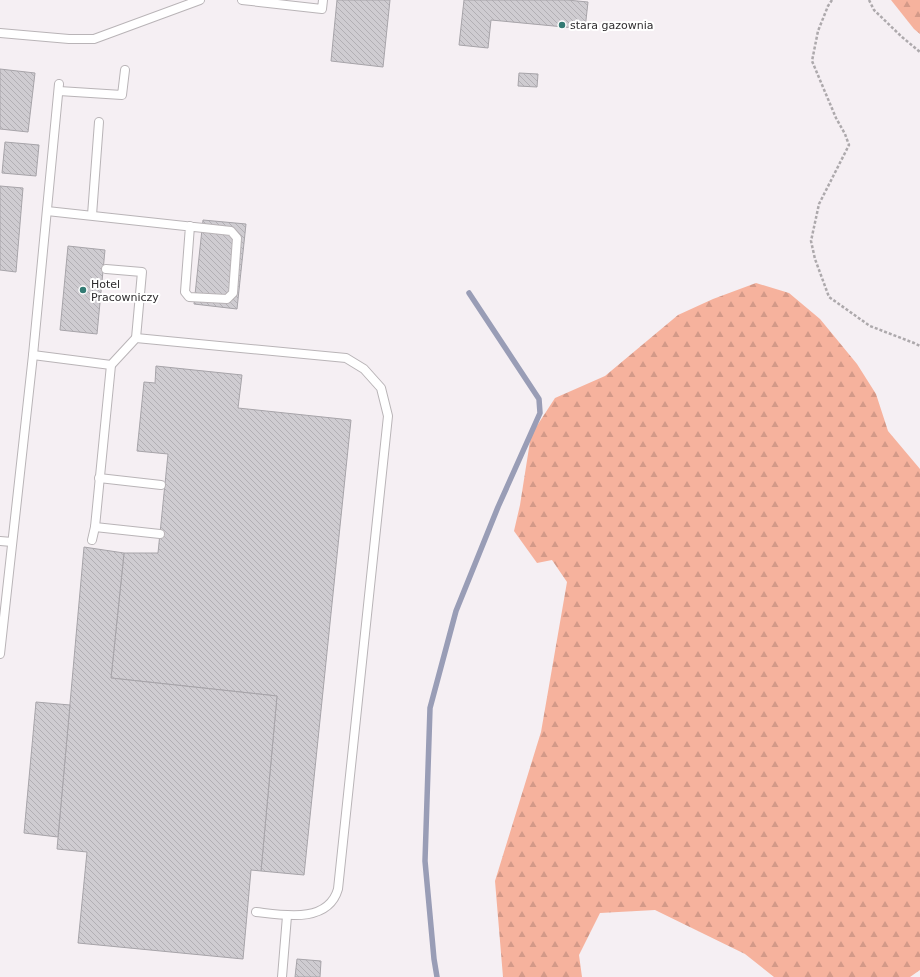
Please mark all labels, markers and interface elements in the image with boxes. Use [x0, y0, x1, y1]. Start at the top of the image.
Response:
place label: stara gazownia [570, 19, 654, 32]
marker: stara gazownia [557, 20, 567, 30]
place label: Hotel Pracowniczy [91, 278, 159, 304]
marker: Hotel Pracowniczy [78, 285, 88, 295]

